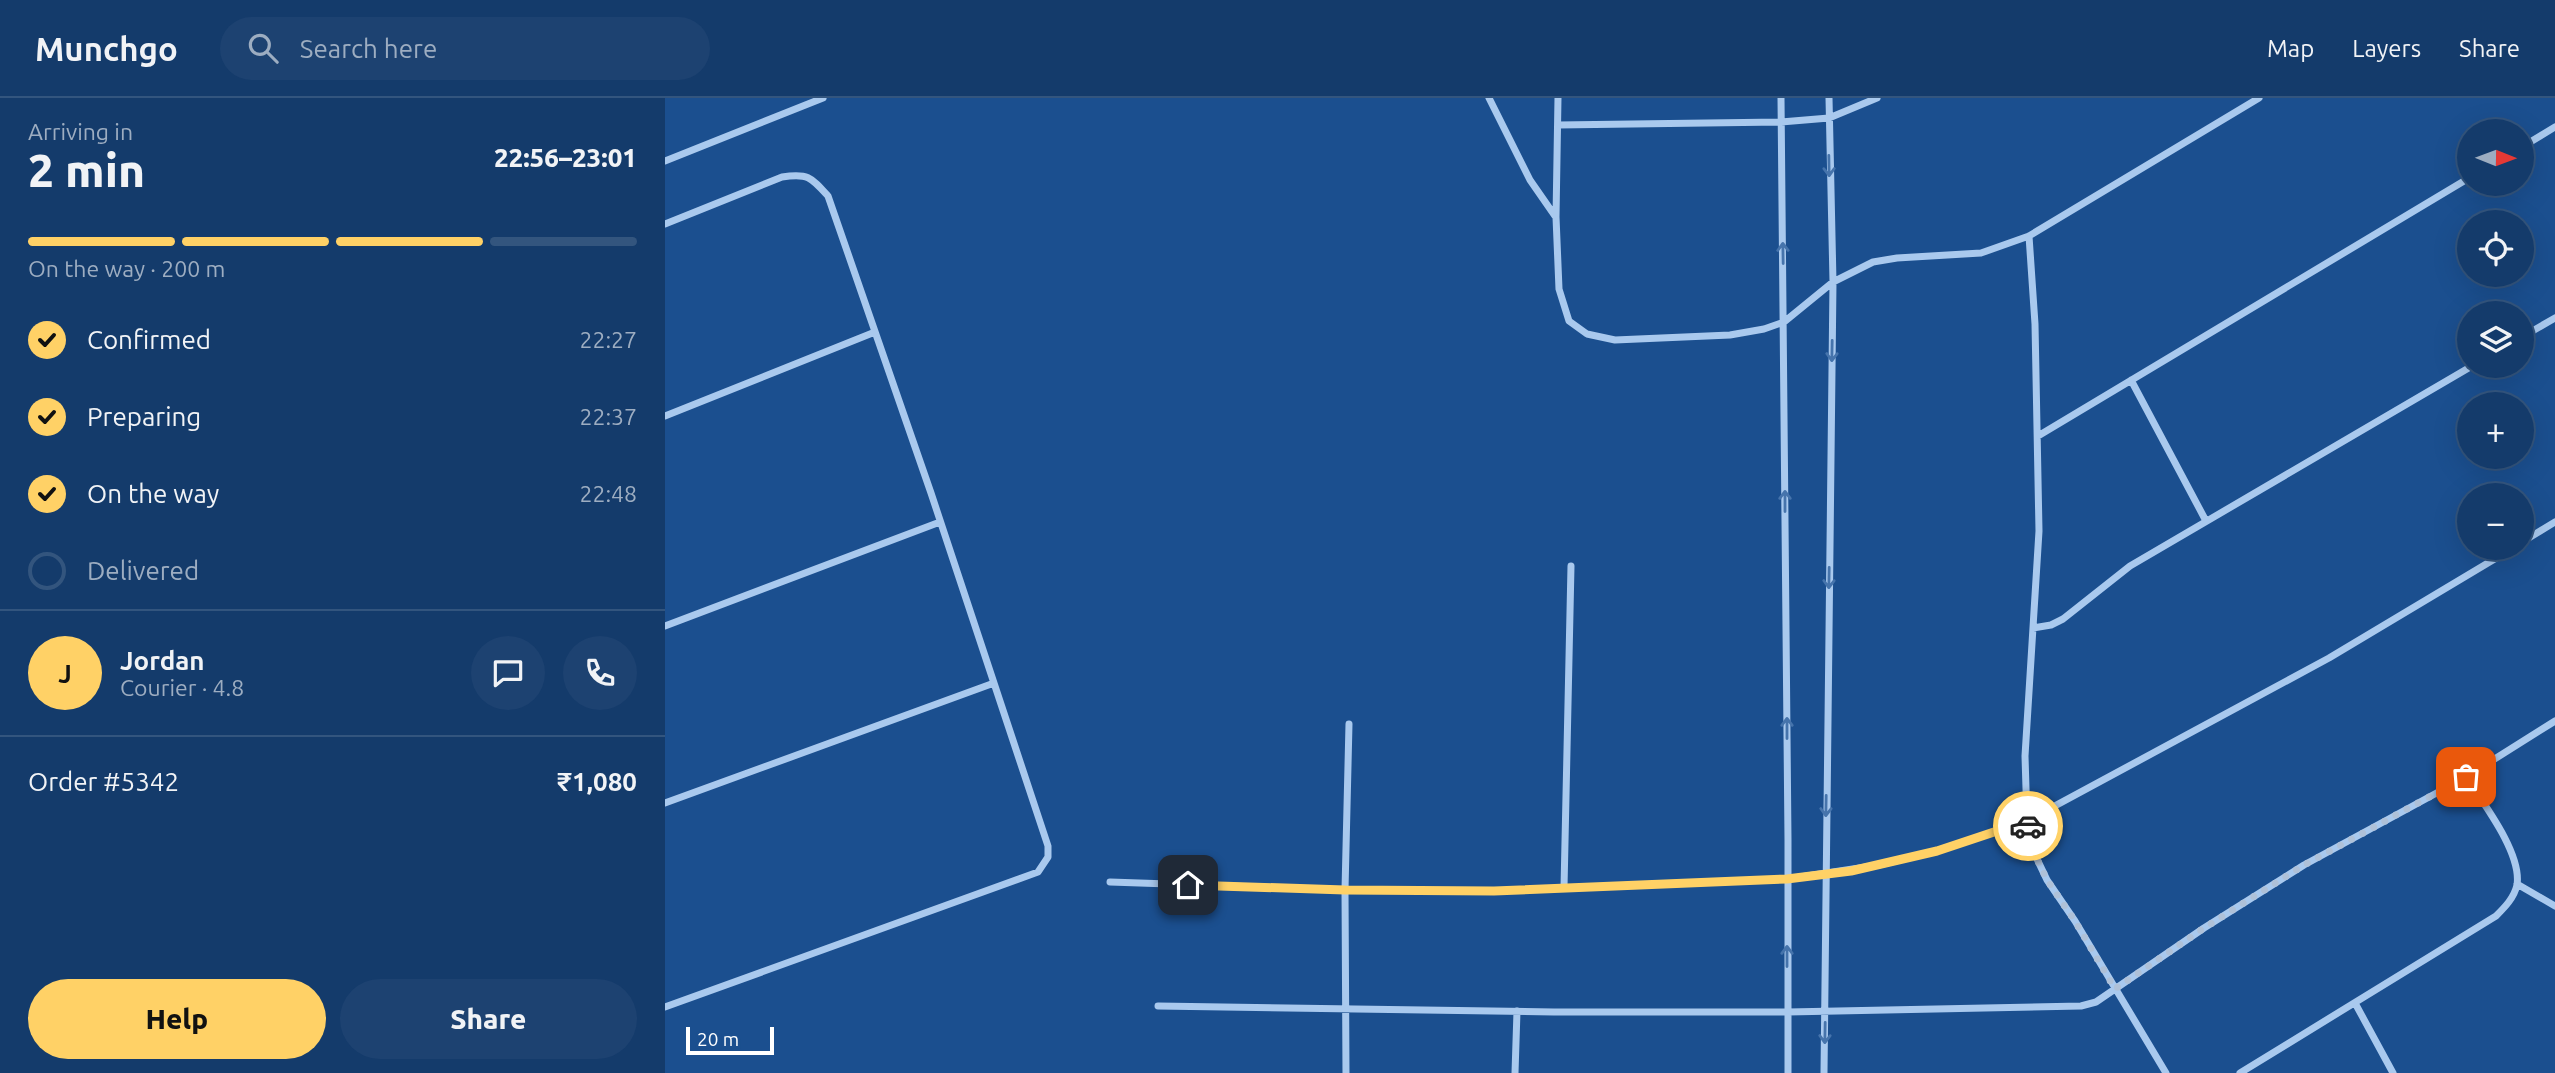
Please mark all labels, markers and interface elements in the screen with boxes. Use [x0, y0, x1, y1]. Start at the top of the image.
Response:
search box [220, 17, 710, 80]
icon: search [244, 29, 282, 67]
text: Munchgo [35, 30, 178, 67]
text: Search here [300, 34, 437, 63]
text: Map [2267, 35, 2314, 62]
text: Layers [2352, 35, 2421, 62]
text: Share [2459, 35, 2520, 62]
text: Arriving in [28, 119, 133, 144]
north arrow [2457, 119, 2534, 196]
map controls [2457, 119, 2534, 560]
text: 22:56–23:01 [494, 143, 637, 172]
text: 2 min [28, 144, 145, 196]
one-way arrow [1823, 154, 1836, 177]
button: locate [2457, 210, 2534, 287]
one-way arrow [1776, 242, 1790, 265]
text: On the way · 200 m [28, 256, 225, 281]
button: layers [2457, 301, 2534, 378]
icon: check [28, 321, 66, 359]
text: Confirmed [87, 325, 211, 354]
text: 22:27 [579, 327, 637, 352]
one-way arrow [1826, 339, 1839, 362]
button: + [2457, 392, 2534, 469]
icon: check [28, 398, 66, 436]
text: Preparing [87, 402, 201, 431]
text: 22:37 [579, 404, 637, 429]
icon: check [28, 475, 66, 513]
text: On the way [87, 479, 219, 508]
text: 22:48 [579, 481, 637, 506]
button: − [2457, 483, 2534, 560]
one-way arrow [1778, 490, 1792, 513]
text: Delivered [87, 556, 199, 585]
one-way arrow [1822, 566, 1836, 589]
button: chat [471, 636, 545, 710]
button: phone [563, 636, 637, 710]
text: Jordan [120, 646, 205, 675]
text: J [58, 659, 72, 688]
text: Courier · 4.8 [120, 675, 244, 700]
one-way arrow [1780, 717, 1794, 740]
pin [2436, 747, 2496, 807]
icon: bag [2447, 758, 2485, 796]
text: Order #5342 [28, 767, 179, 796]
text: ₹1,080 [557, 767, 637, 796]
courier [1993, 791, 2063, 861]
one-way arrow [1819, 794, 1833, 817]
icon: car [2009, 807, 2047, 845]
pin [1158, 855, 1218, 915]
icon: home [1169, 866, 1207, 904]
one-way arrow [1781, 945, 1794, 968]
button: Help [28, 979, 326, 1059]
button: Share [340, 979, 637, 1059]
one-way arrow [1818, 1021, 1831, 1044]
scale bar [686, 1024, 773, 1056]
text: 20 m [697, 1028, 739, 1050]

